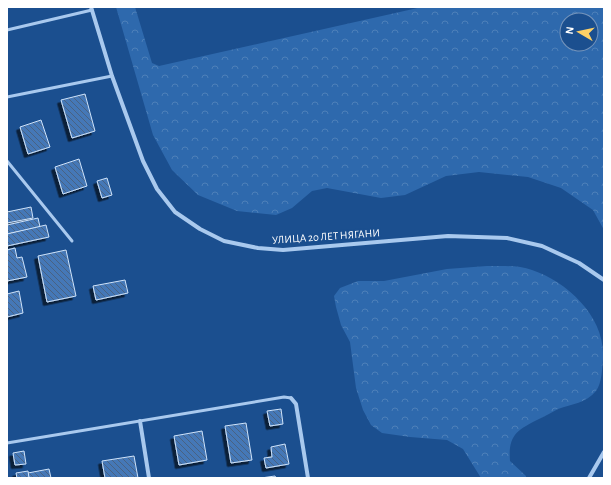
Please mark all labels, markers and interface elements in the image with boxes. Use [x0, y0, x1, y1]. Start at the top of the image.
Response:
north arrow [559, 12, 599, 52]
text: N [564, 26, 576, 35]
street label: УЛИЦА 20 ЛЕТ НЯГАНИ [272, 227, 380, 246]

